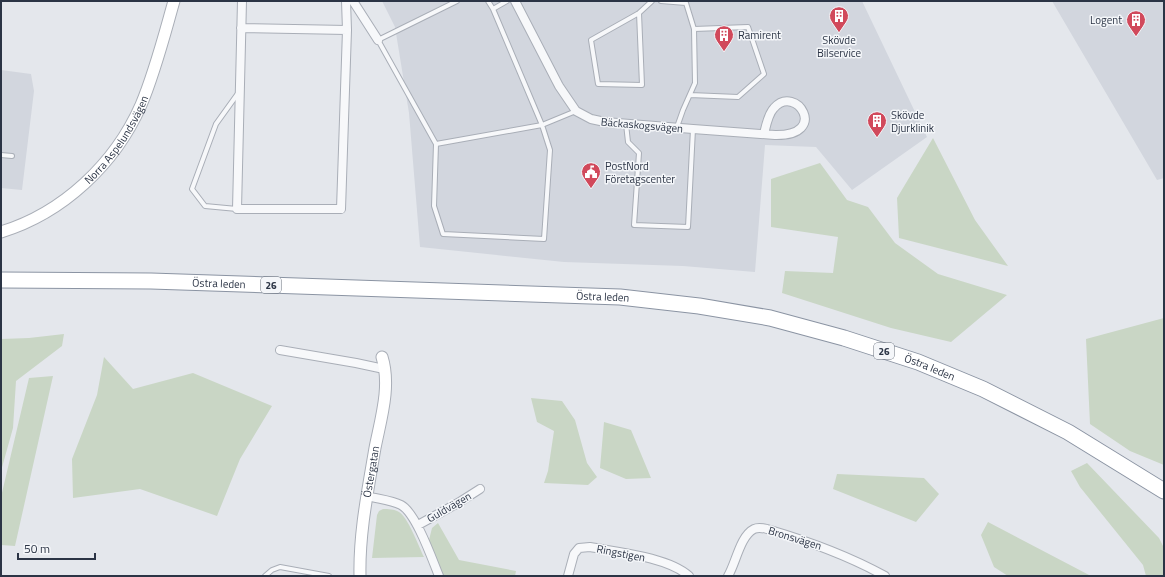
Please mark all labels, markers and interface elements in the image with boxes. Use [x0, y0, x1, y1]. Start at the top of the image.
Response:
building icon: Skövde Bilservice [828, 5, 850, 33]
building icon: Logent [1125, 9, 1147, 37]
place label: Logent [1090, 12, 1122, 28]
building icon: Ramirent [713, 24, 735, 52]
place label: Ramirent [738, 27, 781, 43]
place label: Skövde Bilservice [817, 32, 862, 61]
street label: Norra Aspelundsvägen [81, 93, 152, 188]
place label: Skövde Djurklinik [891, 107, 935, 136]
building icon: Skövde Djurklinik [866, 110, 888, 138]
street label: Bäckaskogsvägen [600, 113, 684, 137]
place label: PostNord Företagscenter [605, 158, 675, 187]
public building icon: PostNord Företagscenter [580, 161, 602, 189]
street label: Östra leden [192, 274, 246, 292]
road number: 26 [261, 277, 281, 293]
street label: Östra leden [576, 288, 630, 306]
road number: 26 [874, 343, 894, 359]
street label: Östra leden [902, 350, 958, 385]
street label: Östergatan [359, 445, 383, 499]
street label: Guldvägen [424, 488, 474, 526]
street label: Bronsvägen [766, 522, 824, 554]
scale bar [18, 535, 95, 561]
text: 50 m [24, 539, 50, 558]
street label: Ringstigen [595, 540, 647, 566]

